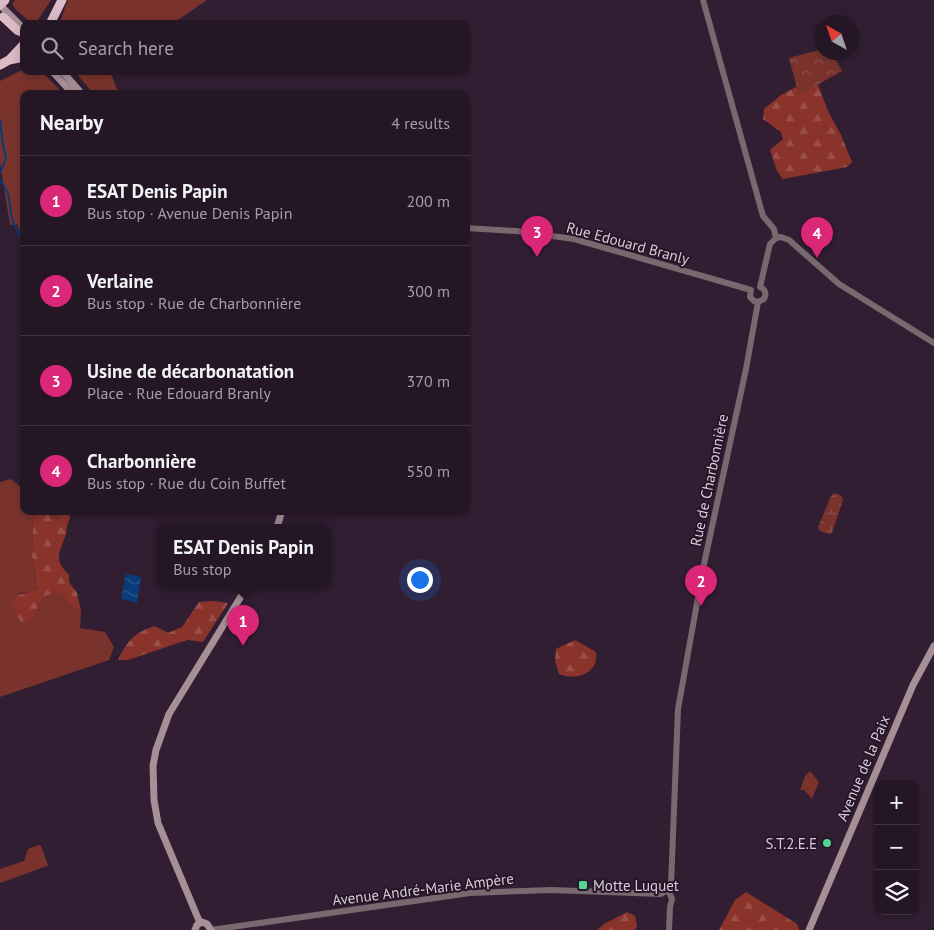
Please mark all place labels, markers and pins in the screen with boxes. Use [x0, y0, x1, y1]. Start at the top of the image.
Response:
pin: 3 [521, 216, 553, 257]
pin: 4 [801, 217, 833, 258]
pin: 2 [685, 565, 717, 606]
pin: 1 [227, 605, 259, 646]
place label: S.T.2.E.E [766, 834, 817, 853]
marker: S.T.2.E.E [821, 837, 833, 849]
place label: Motte Luquet [593, 876, 679, 895]
marker: Motte Luquet [577, 879, 589, 891]

